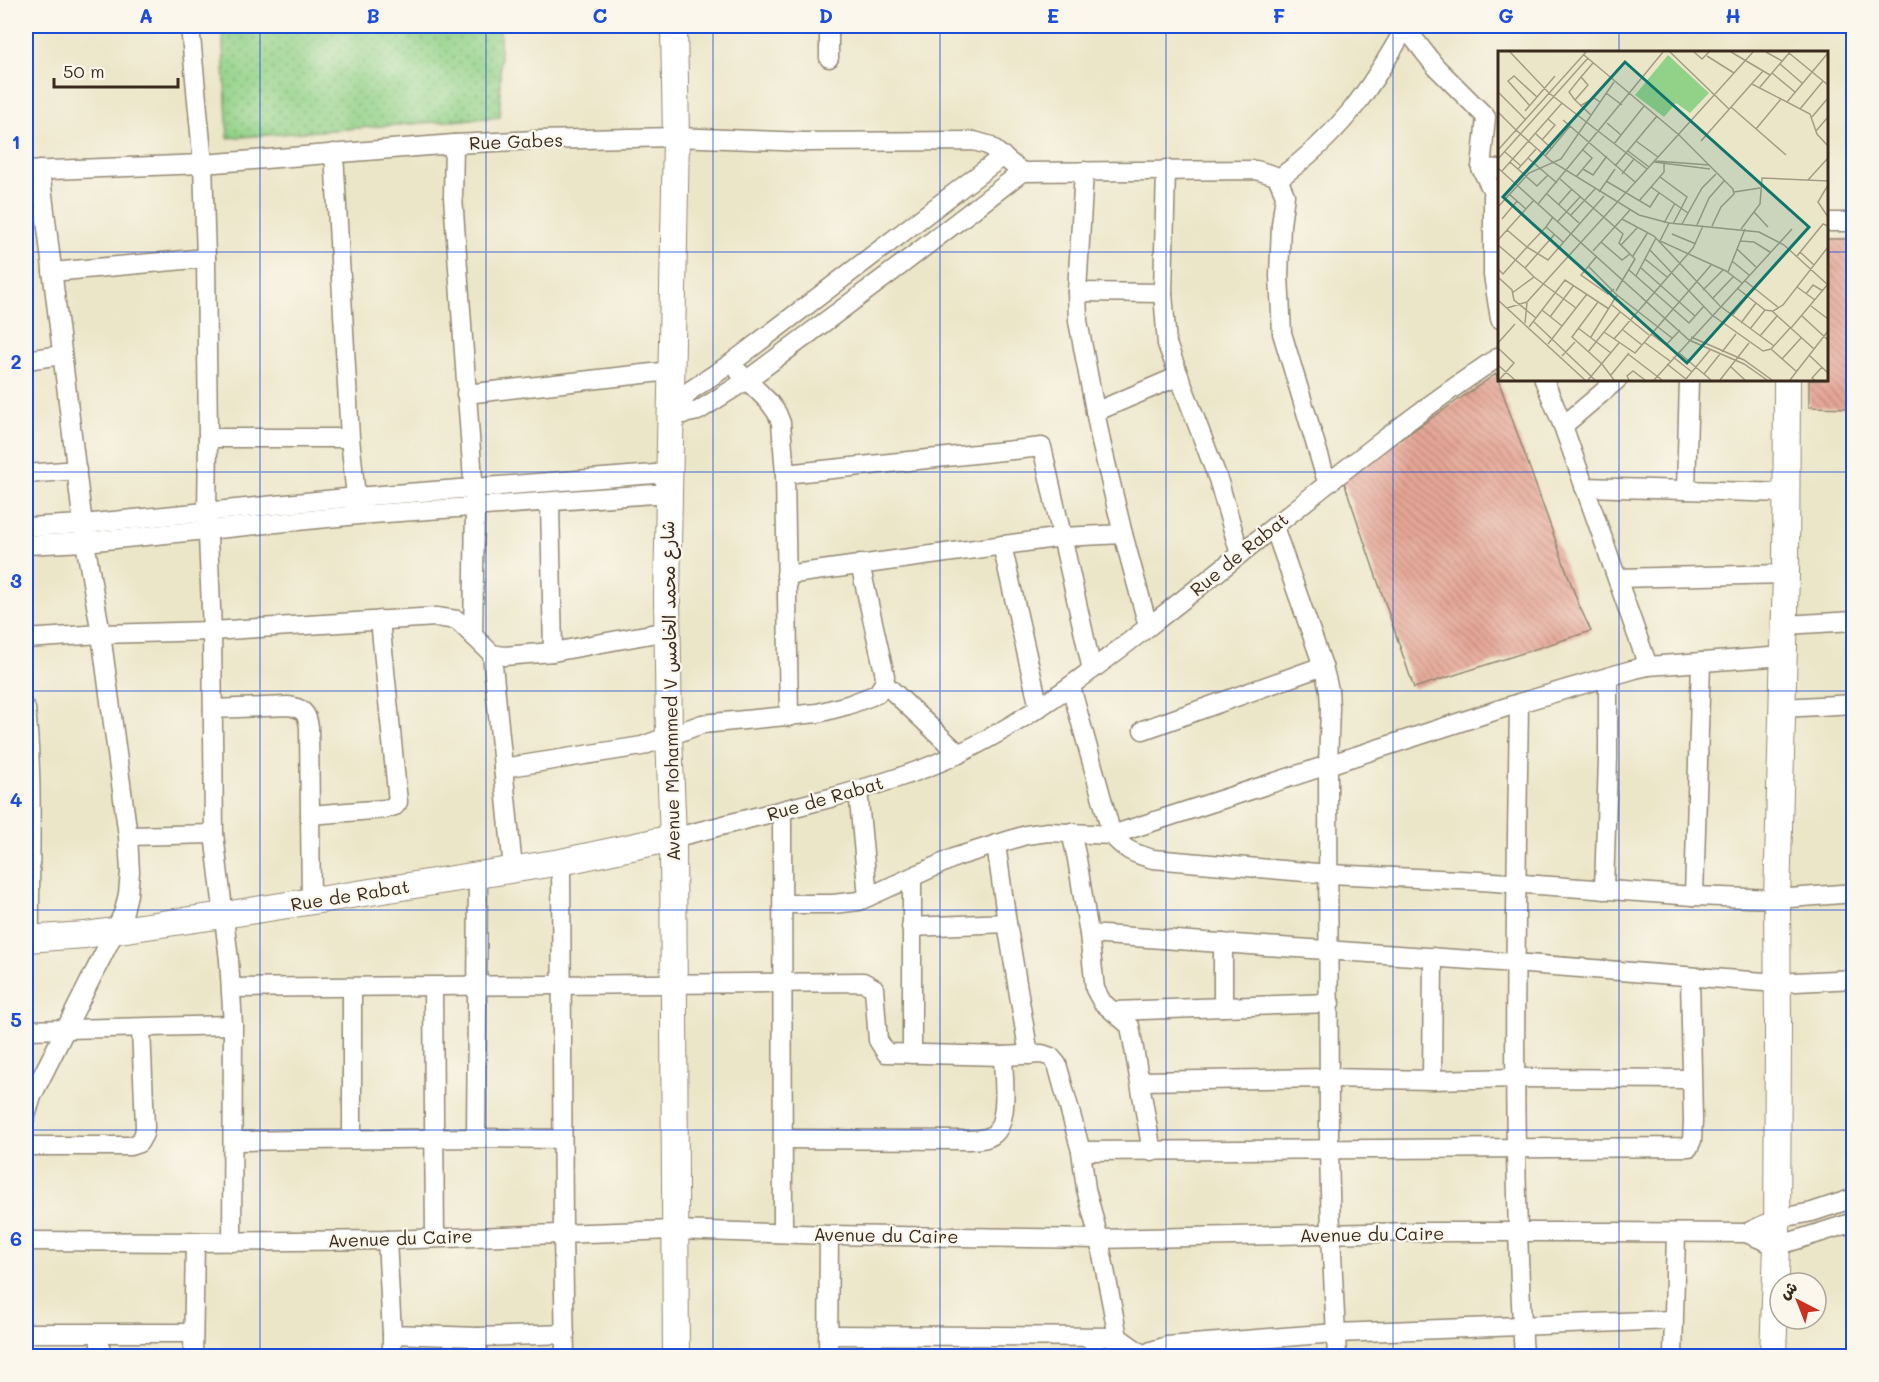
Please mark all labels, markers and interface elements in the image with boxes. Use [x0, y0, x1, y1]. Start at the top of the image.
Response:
text: A [139, 2, 153, 28]
text: B [366, 2, 380, 28]
text: C [593, 2, 608, 28]
text: D [819, 2, 833, 28]
text: E [1047, 2, 1059, 28]
text: F [1273, 2, 1286, 28]
text: G [1498, 2, 1514, 28]
text: H [1725, 2, 1741, 28]
scale bar [54, 51, 178, 89]
inset map [1498, 51, 1828, 381]
text: 50 m [63, 59, 105, 83]
street label: Rue Gabes [469, 127, 563, 155]
text: 1 [12, 128, 20, 154]
text: 2 [10, 348, 22, 374]
street label: Rue de Rabat [1185, 507, 1293, 601]
street label: Avenue Mohammed V شارع محمد الخامس [655, 521, 686, 861]
text: 3 [10, 567, 22, 593]
street label: Rue de Rabat [764, 770, 886, 826]
text: 4 [10, 786, 23, 812]
street label: Rue de Rabat [289, 874, 411, 916]
text: 5 [10, 1006, 22, 1032]
street label: Avenue du Caire [1299, 1221, 1445, 1247]
street label: Avenue du Caire [813, 1222, 959, 1248]
street label: Avenue du Caire [327, 1223, 473, 1253]
text: 6 [10, 1225, 22, 1251]
north arrow [1768, 1271, 1828, 1331]
text: ش [1774, 1276, 1801, 1303]

